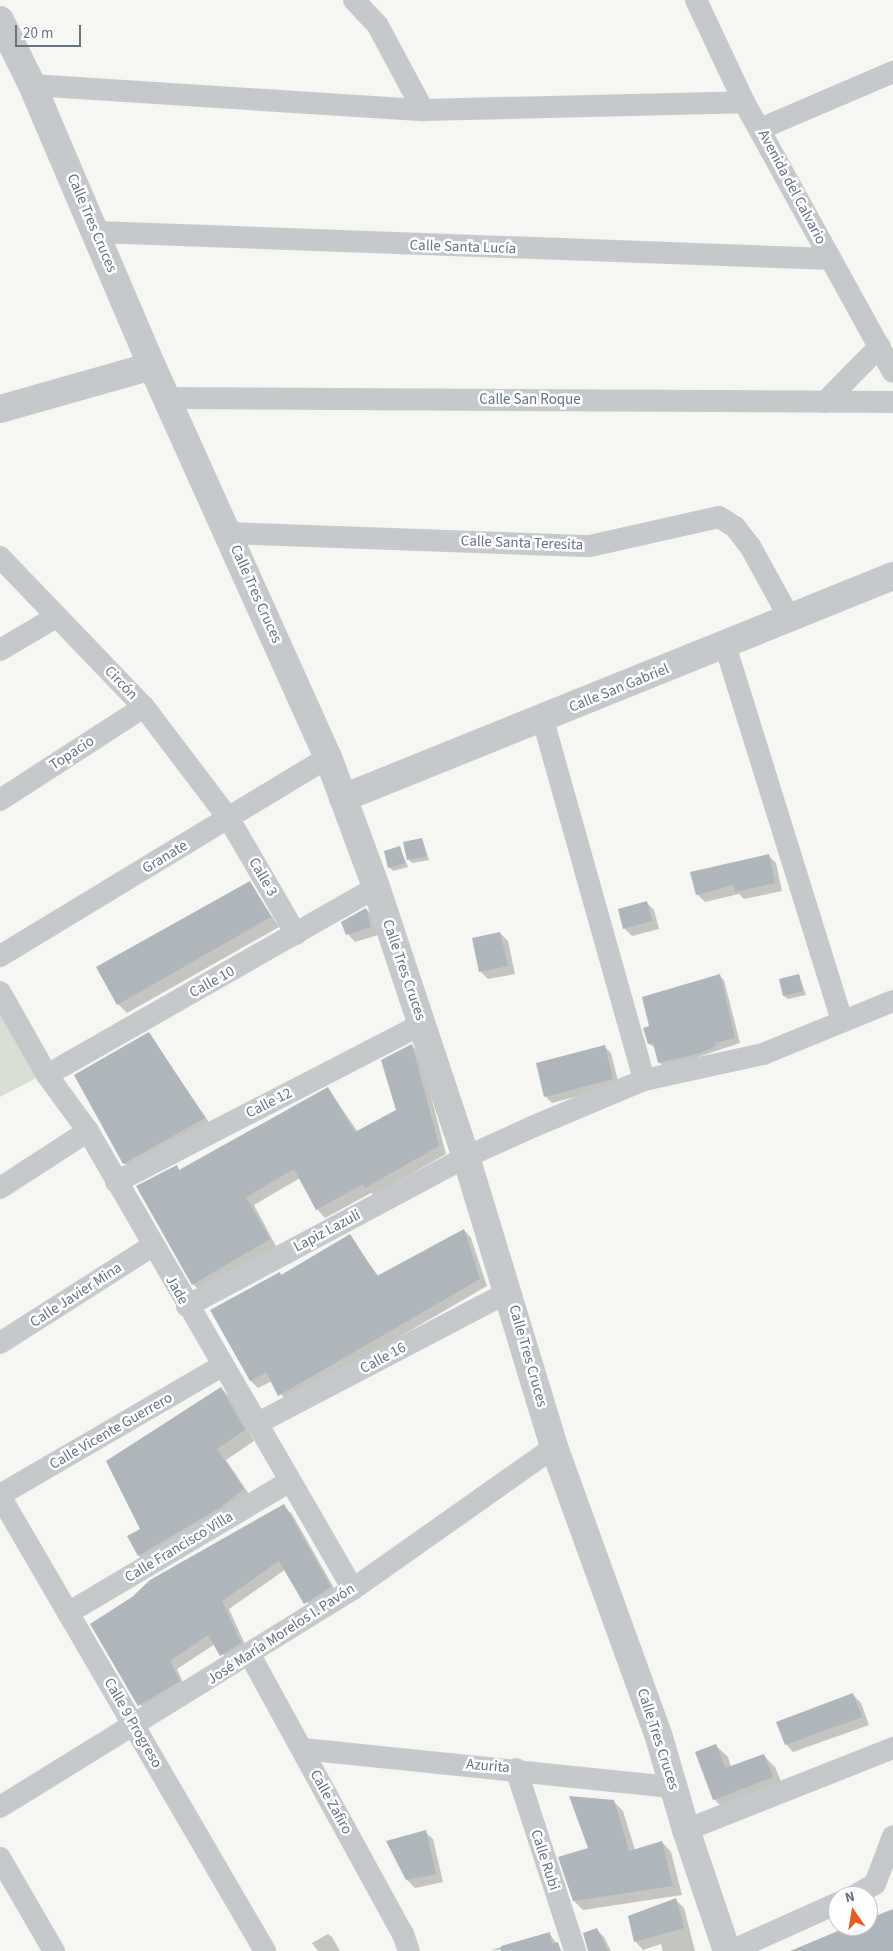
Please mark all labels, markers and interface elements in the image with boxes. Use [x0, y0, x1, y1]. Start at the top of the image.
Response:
scale bar [18, 15, 84, 47]
text: 20 m [23, 23, 53, 44]
street label: Avenida del Calvario [754, 127, 830, 247]
street label: Calle Tres Cruces [63, 171, 121, 275]
street label: Calle Santa Lucía [409, 236, 517, 258]
street label: Calle San Roque [479, 391, 581, 409]
street label: Calle Santa Teresita [460, 532, 584, 554]
street label: Calle Tres Cruces [226, 542, 286, 646]
street label: Calle San Gabriel [566, 660, 672, 716]
street label: Circón [101, 662, 141, 704]
street label: Topacio [46, 732, 98, 774]
street label: Granate [139, 837, 191, 877]
street label: Calle 3 [245, 854, 281, 900]
street label: Calle Tres Cruces [378, 917, 430, 1023]
street label: Calle 10 [186, 962, 238, 1002]
street label: Calle 12 [243, 1084, 295, 1122]
street label: Lapiz Lazuli [291, 1206, 363, 1256]
street label: Calle Javier Mina [27, 1259, 125, 1331]
street label: Jade [162, 1272, 192, 1308]
street label: Calle Tres Cruces [505, 1303, 551, 1409]
street label: Calle 16 [357, 1339, 409, 1377]
street label: Calle Vicente Guerrero [46, 1388, 176, 1474]
street label: Calle Francisco Villa [122, 1508, 236, 1586]
street label: José María Morelos I. Pavón [204, 1580, 358, 1688]
street label: Calle 9 Progreso [100, 1675, 166, 1771]
street label: Calle Tres Cruces [633, 1686, 683, 1792]
street label: Azurita [465, 1755, 511, 1777]
street label: Calle Zafiro [306, 1767, 356, 1837]
street label: Calle Rubi [527, 1827, 563, 1893]
north arrow [828, 1886, 878, 1936]
text: N [843, 1887, 857, 1908]

